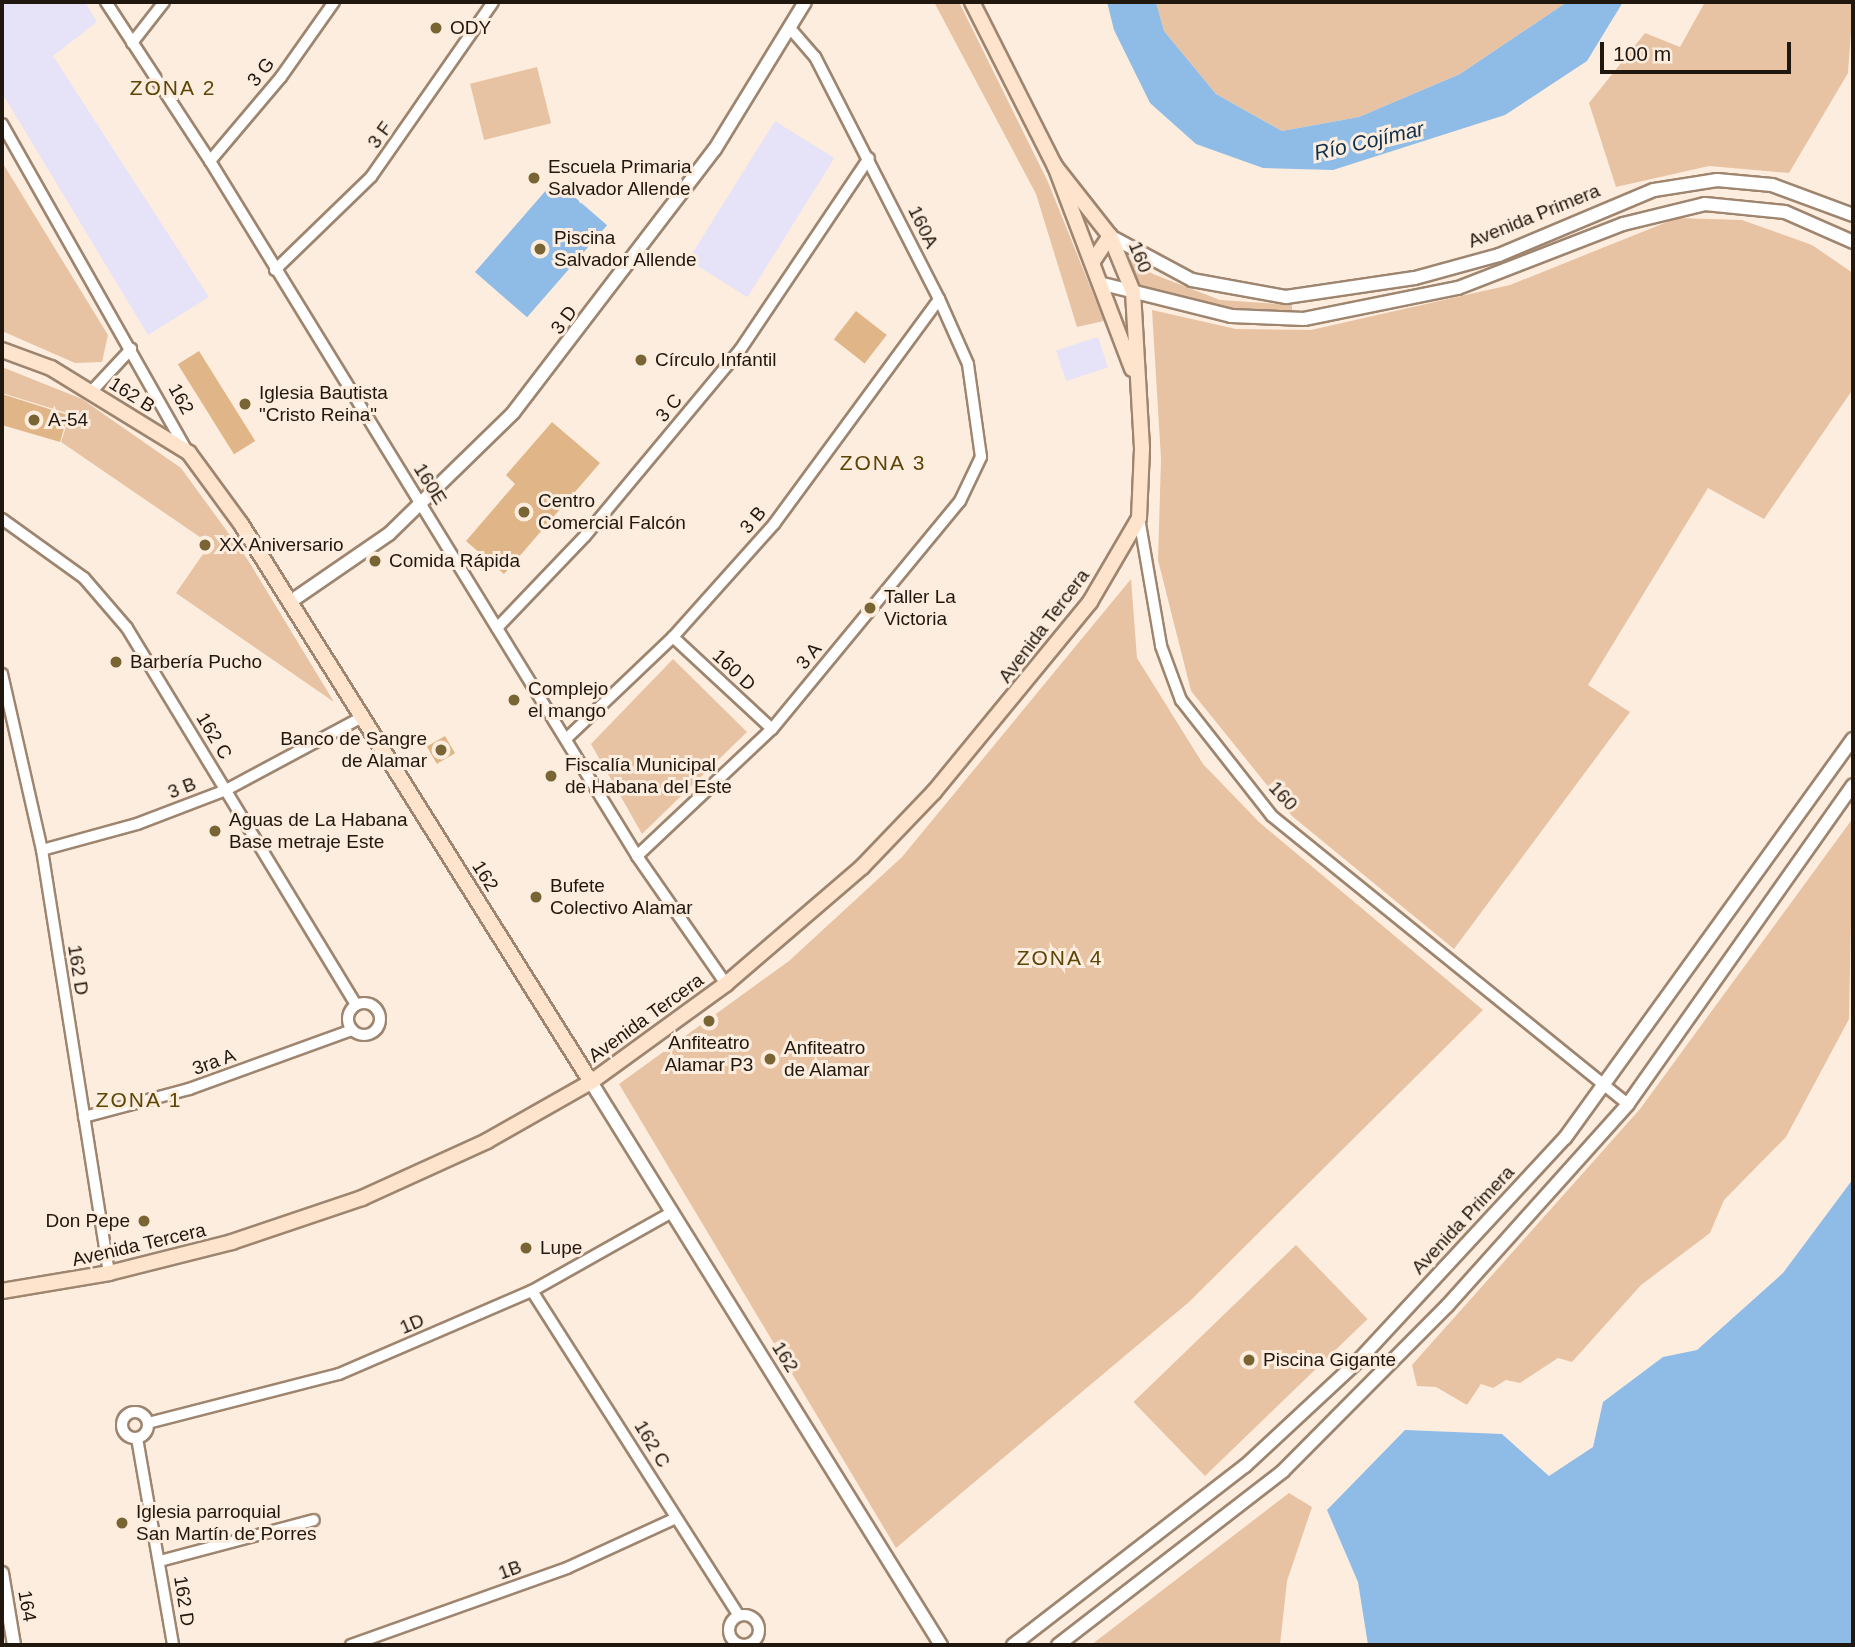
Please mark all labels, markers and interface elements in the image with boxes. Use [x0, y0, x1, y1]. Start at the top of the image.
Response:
place label: ODY [450, 17, 491, 39]
marker: ODY [428, 20, 444, 36]
scale bar [1603, 28, 1794, 72]
text: 100 m [1613, 42, 1671, 65]
street label: 3 G [243, 53, 279, 91]
district label: ZONA 2 [130, 75, 216, 101]
water label: Río Cojímar [1312, 116, 1426, 166]
street label: 3 F [363, 117, 397, 153]
place label: Escuela Primaria Salvador Allende [548, 156, 692, 200]
marker: Escuela Primaria Salvador Allende [526, 170, 542, 186]
street label: Avenida Primera [1465, 179, 1603, 253]
street label: 160A [903, 202, 943, 252]
place label: Piscina Salvador Allende [554, 227, 698, 271]
street label: 160 [1123, 238, 1157, 276]
marker: Piscina Salvador Allende [532, 241, 548, 257]
street label: 3 D [546, 301, 582, 339]
place label: Círculo Infantil [655, 349, 776, 371]
marker: Círculo Infantil [633, 352, 649, 368]
street label: 162 B [105, 372, 159, 418]
street label: 162 [163, 380, 199, 418]
place label: Iglesia Bautista "Cristo Reina" [259, 382, 388, 426]
street label: 3 C [651, 389, 687, 427]
marker: Iglesia Bautista "Cristo Reina" [237, 396, 253, 412]
place label: A-54 [48, 409, 88, 431]
marker: A-54 [26, 412, 42, 428]
district label: ZONA 3 [840, 450, 926, 476]
street label: 160E [409, 459, 451, 509]
place label: Centro Comercial Falcón [538, 490, 686, 534]
street label: 3 B [735, 502, 771, 538]
marker: Centro Comercial Falcón [516, 504, 532, 520]
place label: XX Aniversario [219, 534, 345, 556]
marker: XX Aniversario [197, 537, 213, 553]
place label: Comida Rápida [389, 550, 520, 572]
marker: Comida Rápida [367, 553, 383, 569]
street label: Avenida Tercera [994, 564, 1094, 688]
place label: Taller La Victoria [884, 586, 956, 630]
marker: Taller La Victoria [862, 600, 878, 616]
street label: 3 A [791, 638, 827, 674]
street label: 160 D [708, 644, 760, 696]
place label: Barbería Pucho [130, 651, 262, 673]
marker: Barbería Pucho [108, 654, 124, 670]
place label: Complejo el mango [528, 678, 608, 722]
marker: Complejo el mango [506, 692, 522, 708]
street label: 162 C [191, 708, 237, 764]
place label: Banco de Sangre de Alamar [280, 728, 427, 772]
marker: Banco de Sangre de Alamar [433, 742, 449, 758]
place label: Fiscalía Municipal de Habana del Este [565, 754, 732, 798]
marker: Fiscalía Municipal de Habana del Este [543, 768, 559, 784]
street label: 3 B [165, 772, 199, 804]
street label: 160 [1264, 777, 1302, 815]
place label: Aguas de La Habana Base metraje Este [229, 809, 408, 853]
marker: Aguas de La Habana Base metraje Este [207, 823, 223, 839]
street label: 162 [467, 857, 503, 895]
place label: Bufete Colectivo Alamar [550, 875, 694, 919]
marker: Bufete Colectivo Alamar [528, 889, 544, 905]
street label: 162 D [63, 943, 93, 997]
district label: ZONA 4 [1017, 945, 1103, 971]
street label: Avenida Tercera [584, 969, 708, 1067]
marker: Anfiteatro Alamar P3 [701, 1013, 717, 1029]
place label: Anfiteatro Alamar P3 [665, 1032, 753, 1076]
place label: Anfiteatro de Alamar [784, 1037, 871, 1081]
street label: 3ra A [189, 1044, 239, 1080]
marker: Anfiteatro de Alamar [762, 1051, 778, 1067]
district label: ZONA 1 [96, 1087, 182, 1113]
street label: Avenida Primera [1407, 1161, 1519, 1279]
place label: Don Pepe [45, 1210, 130, 1232]
marker: Don Pepe [136, 1213, 152, 1229]
street label: Avenida Tercera [70, 1218, 208, 1272]
place label: Lupe [540, 1237, 582, 1259]
marker: Lupe [518, 1240, 534, 1256]
street label: 1D [396, 1309, 428, 1339]
street label: 162 [767, 1338, 803, 1376]
place label: Piscina Gigante [1263, 1349, 1396, 1371]
marker: Piscina Gigante [1241, 1352, 1257, 1368]
street label: 162 C [629, 1416, 675, 1472]
place label: Iglesia parroquial San Martín de Porres [136, 1501, 317, 1545]
marker: Iglesia parroquial San Martín de Porres [114, 1515, 130, 1531]
street label: 1B [495, 1555, 525, 1585]
street label: 162 D [169, 1574, 199, 1628]
street label: 164 [13, 1588, 41, 1624]

